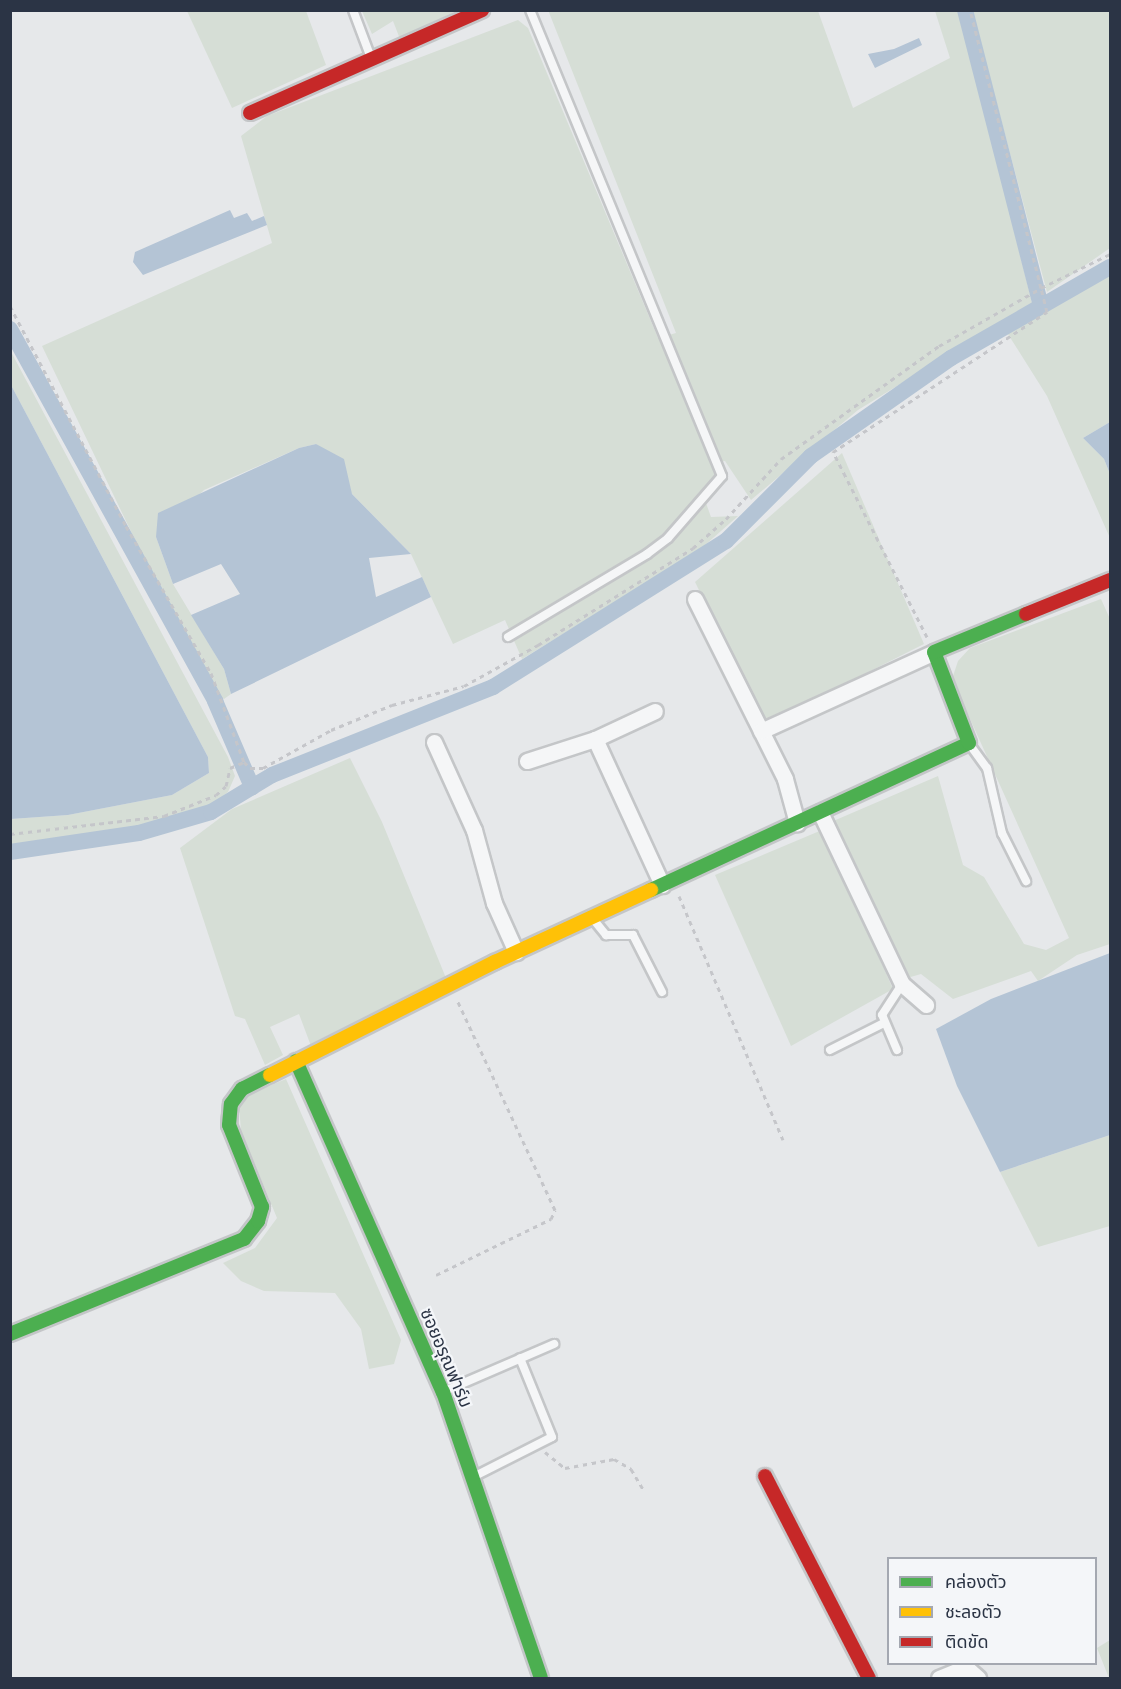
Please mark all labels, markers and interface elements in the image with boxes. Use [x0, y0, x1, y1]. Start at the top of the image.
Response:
street label: ซอยอรุณฟาร์ม [415, 1305, 477, 1411]
legend [887, 1557, 1097, 1665]
text: คล่องตัว [945, 1571, 1007, 1592]
text: ชะลอตัว [945, 1601, 1002, 1622]
text: ติดขัด [945, 1631, 988, 1652]

